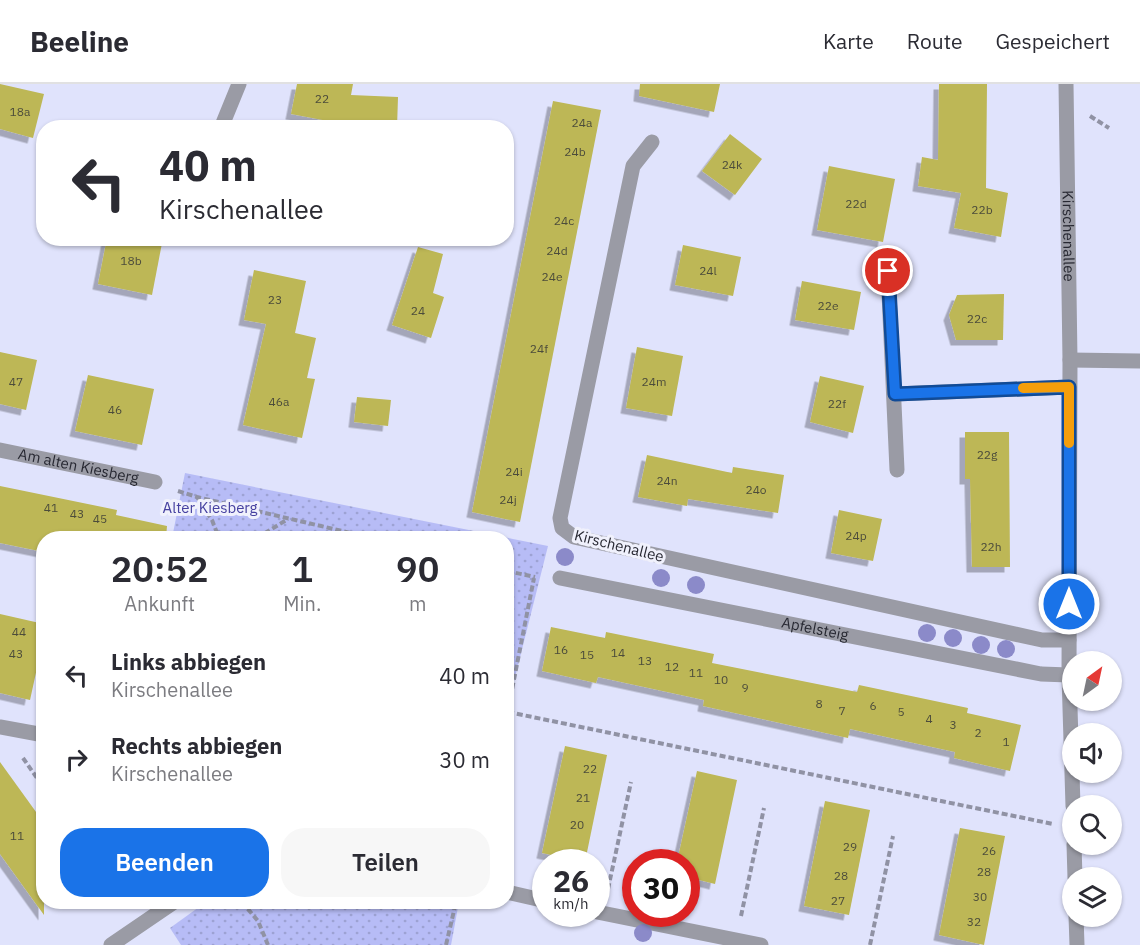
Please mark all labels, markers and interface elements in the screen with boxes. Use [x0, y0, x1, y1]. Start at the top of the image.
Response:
text: Beeline [30, 23, 129, 60]
text: Karte [823, 27, 874, 55]
text: Route [907, 27, 963, 55]
text: Gespeichert [996, 27, 1110, 55]
house number: 22 [315, 91, 329, 106]
house number: 18a [10, 104, 31, 119]
house number: 24a [572, 115, 593, 130]
text: 40 m [159, 138, 257, 193]
icon: left [60, 144, 138, 222]
house number: 24b [564, 144, 586, 159]
house number: 24k [722, 157, 743, 172]
street label: Kirschenallee [1059, 190, 1079, 282]
text: Kirschenallee [159, 191, 324, 226]
house number: 22d [845, 196, 867, 211]
house number: 22b [971, 202, 993, 217]
house number: 24c [554, 213, 574, 228]
house number: 24d [546, 243, 568, 258]
pin [862, 245, 913, 296]
house number: 18b [120, 253, 142, 268]
icon: arrive [871, 254, 904, 287]
house number: 24l [699, 263, 717, 278]
house number: 24e [542, 269, 563, 284]
house number: 23 [268, 292, 282, 307]
house number: 22e [818, 298, 839, 313]
house number: 24 [411, 303, 425, 318]
house number: 22c [967, 311, 987, 326]
house number: 24f [530, 341, 548, 356]
house number: 47 [9, 374, 23, 389]
house number: 24m [642, 374, 666, 389]
house number: 46a [269, 394, 290, 409]
house number: 22f [828, 396, 846, 411]
house number: 46 [108, 402, 122, 417]
street label: Am alten Kiesberg [16, 444, 141, 487]
house number: 22g [977, 447, 998, 462]
house number: 24i [505, 464, 523, 479]
house number: 24n [656, 473, 678, 488]
house number: 24o [745, 482, 767, 497]
house number: 24j [499, 492, 517, 507]
park label: Alter Kiesberg [163, 498, 258, 517]
house number: 41 [44, 500, 58, 515]
house number: 43 [70, 506, 84, 521]
house number: 45 [93, 511, 107, 526]
street label: Kirschenallee [572, 525, 666, 566]
house number: 24p [845, 528, 867, 543]
house number: 22h [980, 539, 1002, 554]
text: 20:52 [111, 545, 209, 592]
text: 1 [292, 545, 313, 592]
text: 90 [396, 545, 439, 592]
position arrow [1037, 572, 1101, 636]
text: Ankunft [124, 590, 195, 617]
text: Min. [283, 590, 321, 617]
text: m [409, 590, 426, 617]
street label: Apfelsteig [780, 612, 850, 644]
house number: 44 [12, 624, 26, 639]
house number: 16 [554, 642, 568, 657]
house number: 14 [611, 645, 625, 660]
house number: 43 [9, 646, 23, 661]
text: Links abbiegen [111, 647, 266, 676]
house number: 15 [580, 647, 594, 662]
north arrow [1062, 651, 1122, 711]
map controls [1062, 651, 1122, 927]
house number: 13 [638, 653, 652, 668]
icon: left [60, 659, 93, 692]
house number: 12 [665, 659, 679, 674]
text: 40 m [439, 661, 490, 690]
house number: 11 [689, 665, 703, 680]
house number: 10 [714, 672, 728, 687]
text: Kirschenallee [111, 676, 233, 703]
house number: 9 [741, 680, 749, 695]
house number: 8 [815, 696, 823, 711]
house number: 6 [869, 698, 877, 713]
house number: 7 [838, 703, 846, 718]
house number: 5 [897, 704, 905, 719]
house number: 4 [925, 711, 933, 726]
house number: 3 [949, 717, 957, 732]
button: sound [1062, 723, 1122, 783]
house number: 2 [974, 725, 982, 740]
text: Rechts abbiegen [111, 731, 282, 760]
house number: 1 [1002, 734, 1010, 749]
icon: right [60, 743, 93, 776]
text: 30 m [439, 745, 490, 774]
text: Kirschenallee [111, 760, 233, 787]
house number: 22 [583, 761, 597, 776]
house number: 21 [576, 790, 590, 805]
button: search [1062, 795, 1122, 855]
house number: 20 [570, 817, 584, 832]
house number: 11 [10, 828, 24, 843]
button: Beenden [60, 828, 269, 897]
button: Teilen [281, 828, 490, 897]
house number: 29 [843, 839, 857, 854]
house number: 26 [982, 843, 996, 858]
speed limit sign: 30 [622, 849, 700, 927]
text: 26 [553, 861, 589, 900]
house number: 28 [977, 864, 991, 879]
button: layers [1062, 867, 1122, 927]
house number: 28 [834, 868, 848, 883]
house number: 30 [973, 889, 987, 904]
house number: 27 [831, 893, 845, 908]
text: km/h [553, 894, 589, 913]
house number: 32 [967, 914, 981, 929]

